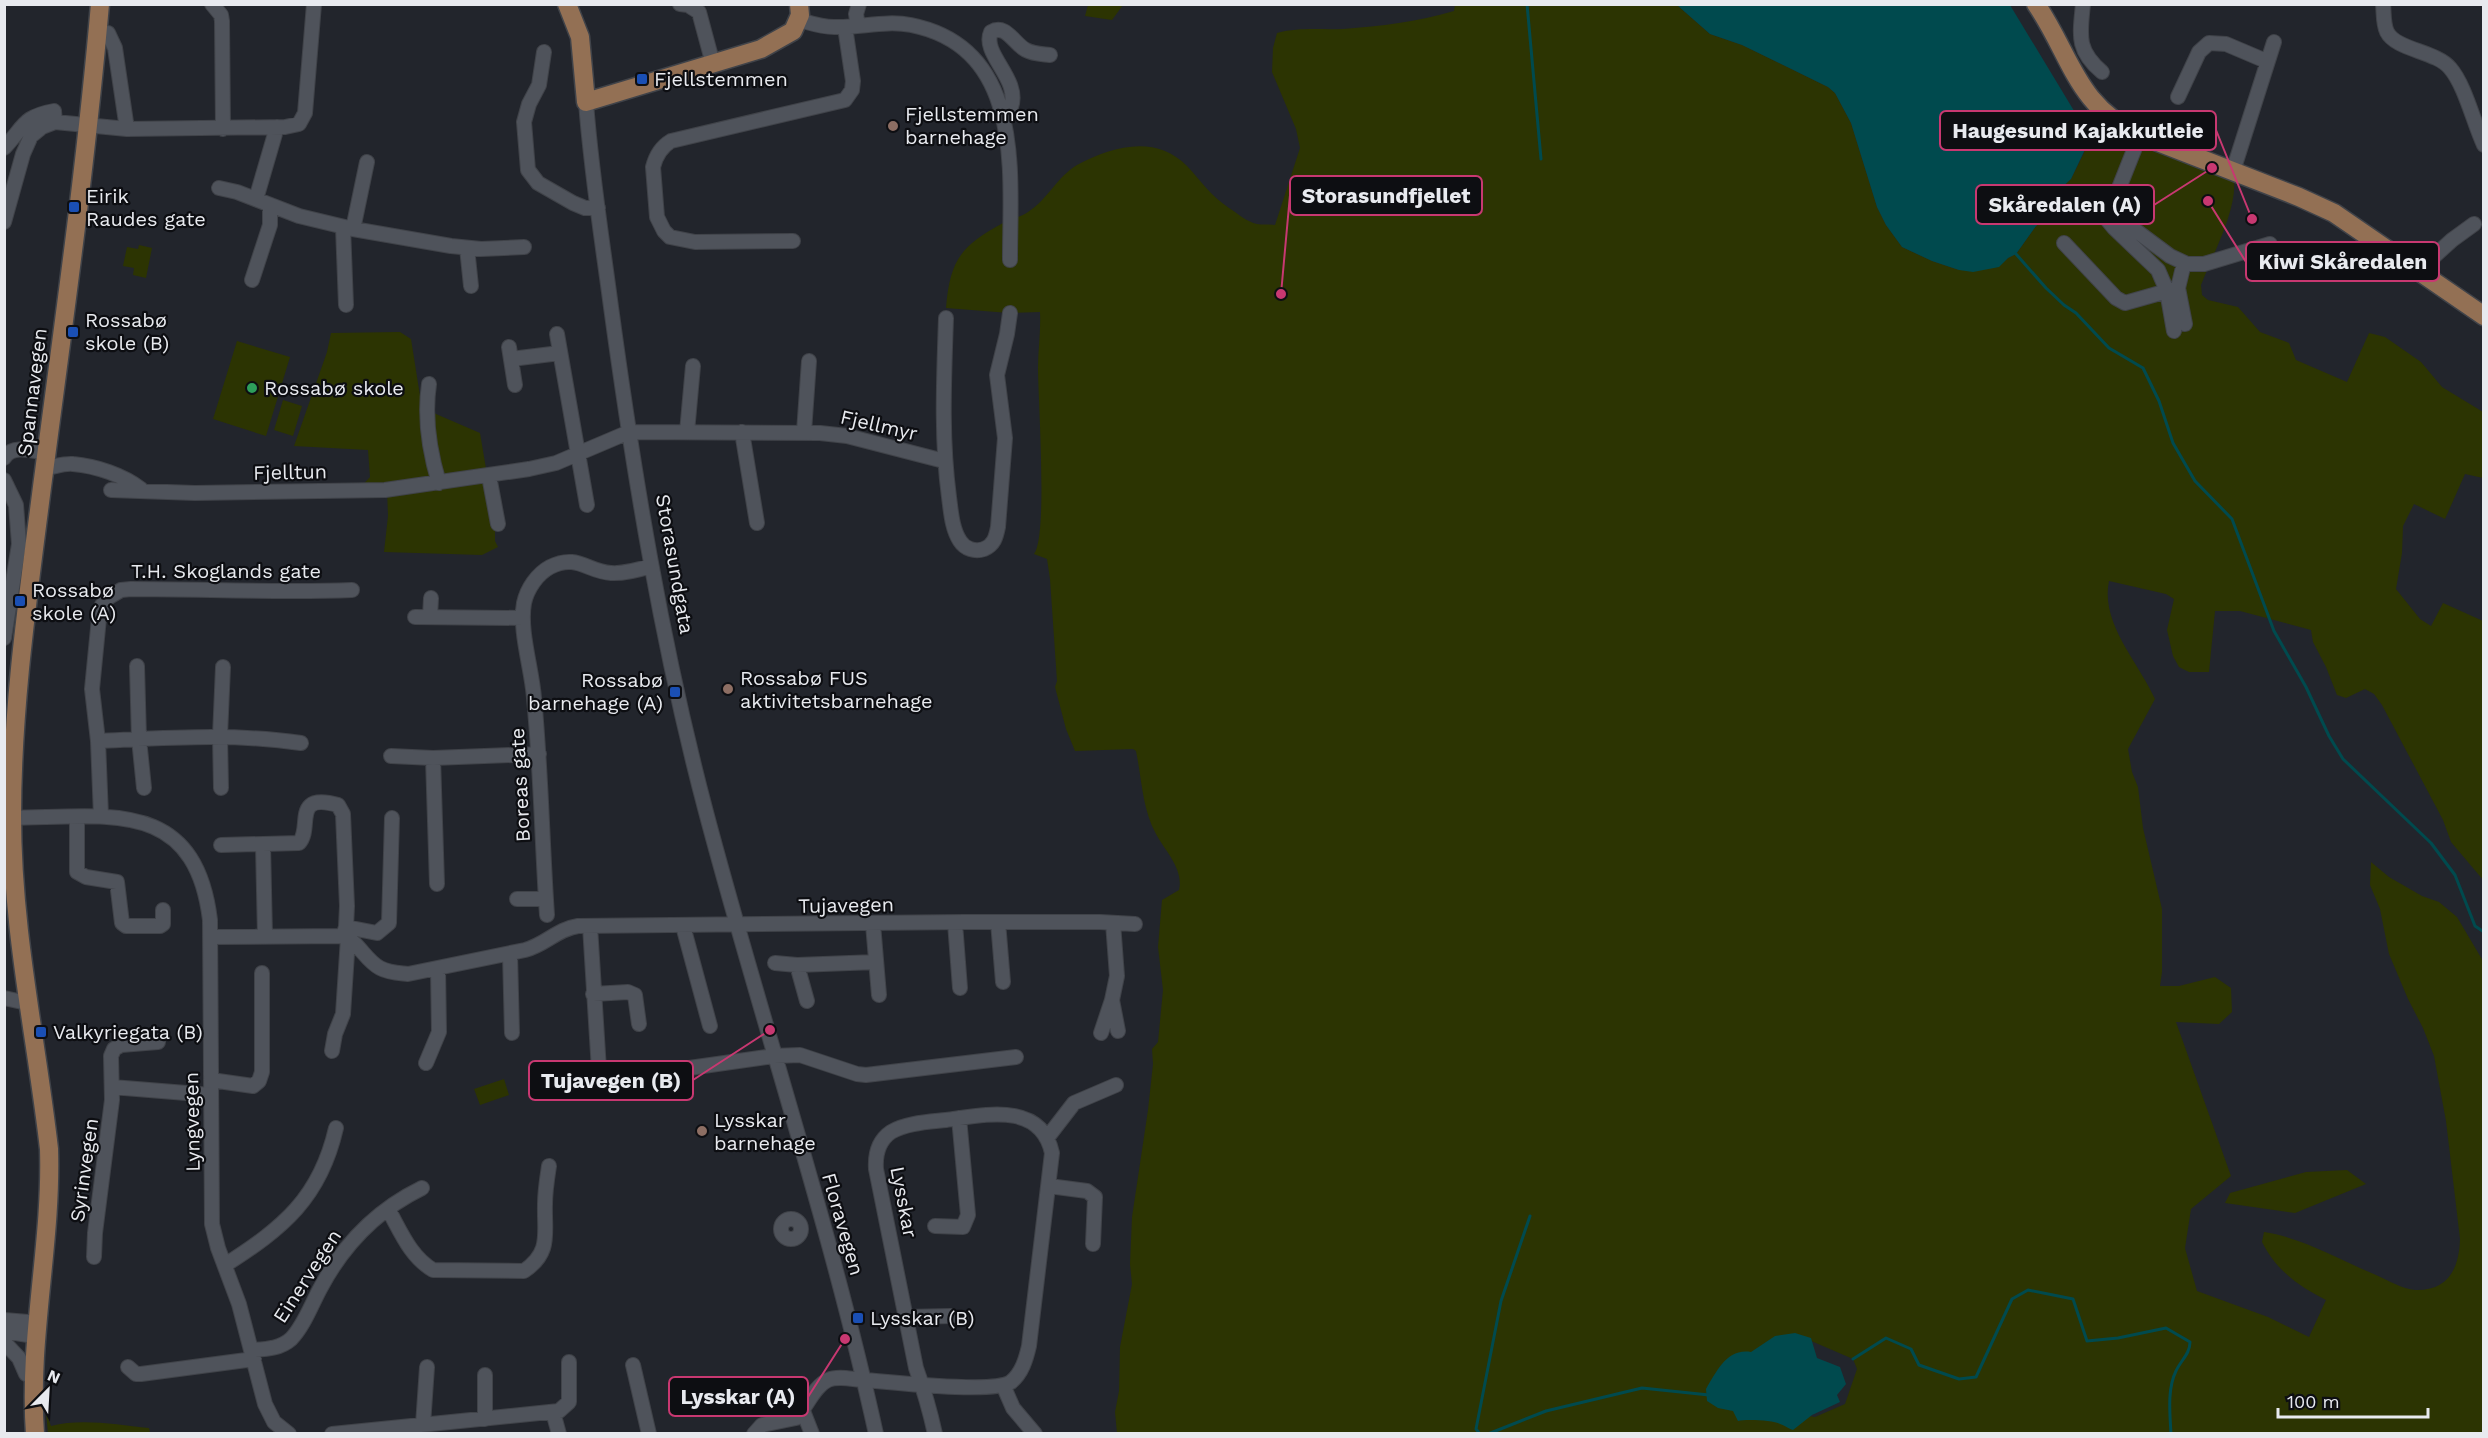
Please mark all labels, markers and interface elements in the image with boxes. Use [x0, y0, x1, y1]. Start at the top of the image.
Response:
place label: Fjellstemmen [654, 67, 788, 91]
marker: Fjellstemmen [635, 72, 649, 86]
place label: Fjellstemmen barnehage [905, 102, 1039, 149]
callout: Haugesund Kajakkutleie [1940, 111, 2216, 150]
text: Haugesund Kajakkutleie [1952, 118, 2204, 143]
marker: Fjellstemmen barnehage [886, 119, 900, 133]
callout: Storasundfjellet [1290, 176, 1482, 215]
text: Storasundfjellet [1302, 183, 1470, 208]
place label: Eirik Raudes gate [86, 184, 206, 231]
callout: Skåredalen (A) [1976, 185, 2154, 224]
text: Skåredalen (A) [1988, 192, 2142, 217]
marker: Eirik Raudes gate [67, 200, 81, 214]
callout: Kiwi Skåredalen [2246, 242, 2439, 281]
text: Kiwi Skåredalen [2259, 249, 2427, 274]
place label: Rossabø skole (B) [85, 308, 169, 355]
marker: Rossabø skole (B) [66, 325, 80, 339]
street label: Spannavegen [12, 327, 52, 457]
place label: Rossabø skole [264, 376, 404, 400]
marker: Rossabø skole [245, 381, 259, 395]
street label: Fjellmyr [838, 404, 920, 446]
street label: Fjelltun [253, 459, 327, 485]
street label: Storasundgata [651, 492, 699, 636]
street label: T.H. Skoglands gate [131, 559, 321, 583]
place label: Rossabø skole (A) [32, 578, 116, 625]
marker: Rossabø skole (A) [13, 594, 27, 608]
place label: Rossabø FUS aktivitetsbarnehage [740, 666, 932, 713]
place label: Rossabø barnehage (A) [528, 668, 663, 715]
marker: Rossabø FUS aktivitetsbarnehage [721, 682, 735, 696]
marker: Rossabø barnehage (A) [668, 685, 682, 699]
street label: Boreas gate [505, 727, 535, 843]
street label: Tujavegen [798, 892, 894, 918]
place label: Valkyriegata (B) [53, 1020, 203, 1044]
marker: Valkyriegata (B) [34, 1025, 48, 1039]
callout: Tujavegen (B) [529, 1061, 693, 1100]
text: Tujavegen (B) [541, 1068, 681, 1093]
street label: Lyngvegen [179, 1072, 205, 1172]
place label: Lysskar barnehage [714, 1108, 816, 1155]
street label: Syrinvegen [65, 1116, 103, 1224]
marker: Lysskar barnehage [695, 1124, 709, 1138]
street label: Lysskar [885, 1164, 923, 1240]
street label: Floravegen [817, 1170, 869, 1278]
street label: Einervegen [268, 1225, 346, 1327]
place label: Lysskar (B) [870, 1306, 974, 1330]
marker: Lysskar (B) [851, 1311, 865, 1325]
north arrow [18, 1360, 78, 1420]
text: N [45, 1366, 63, 1388]
callout: Lysskar (A) [669, 1377, 808, 1416]
scale bar [2278, 1381, 2428, 1419]
text: Lysskar (A) [681, 1384, 795, 1409]
text: 100 m [2287, 1391, 2340, 1412]

